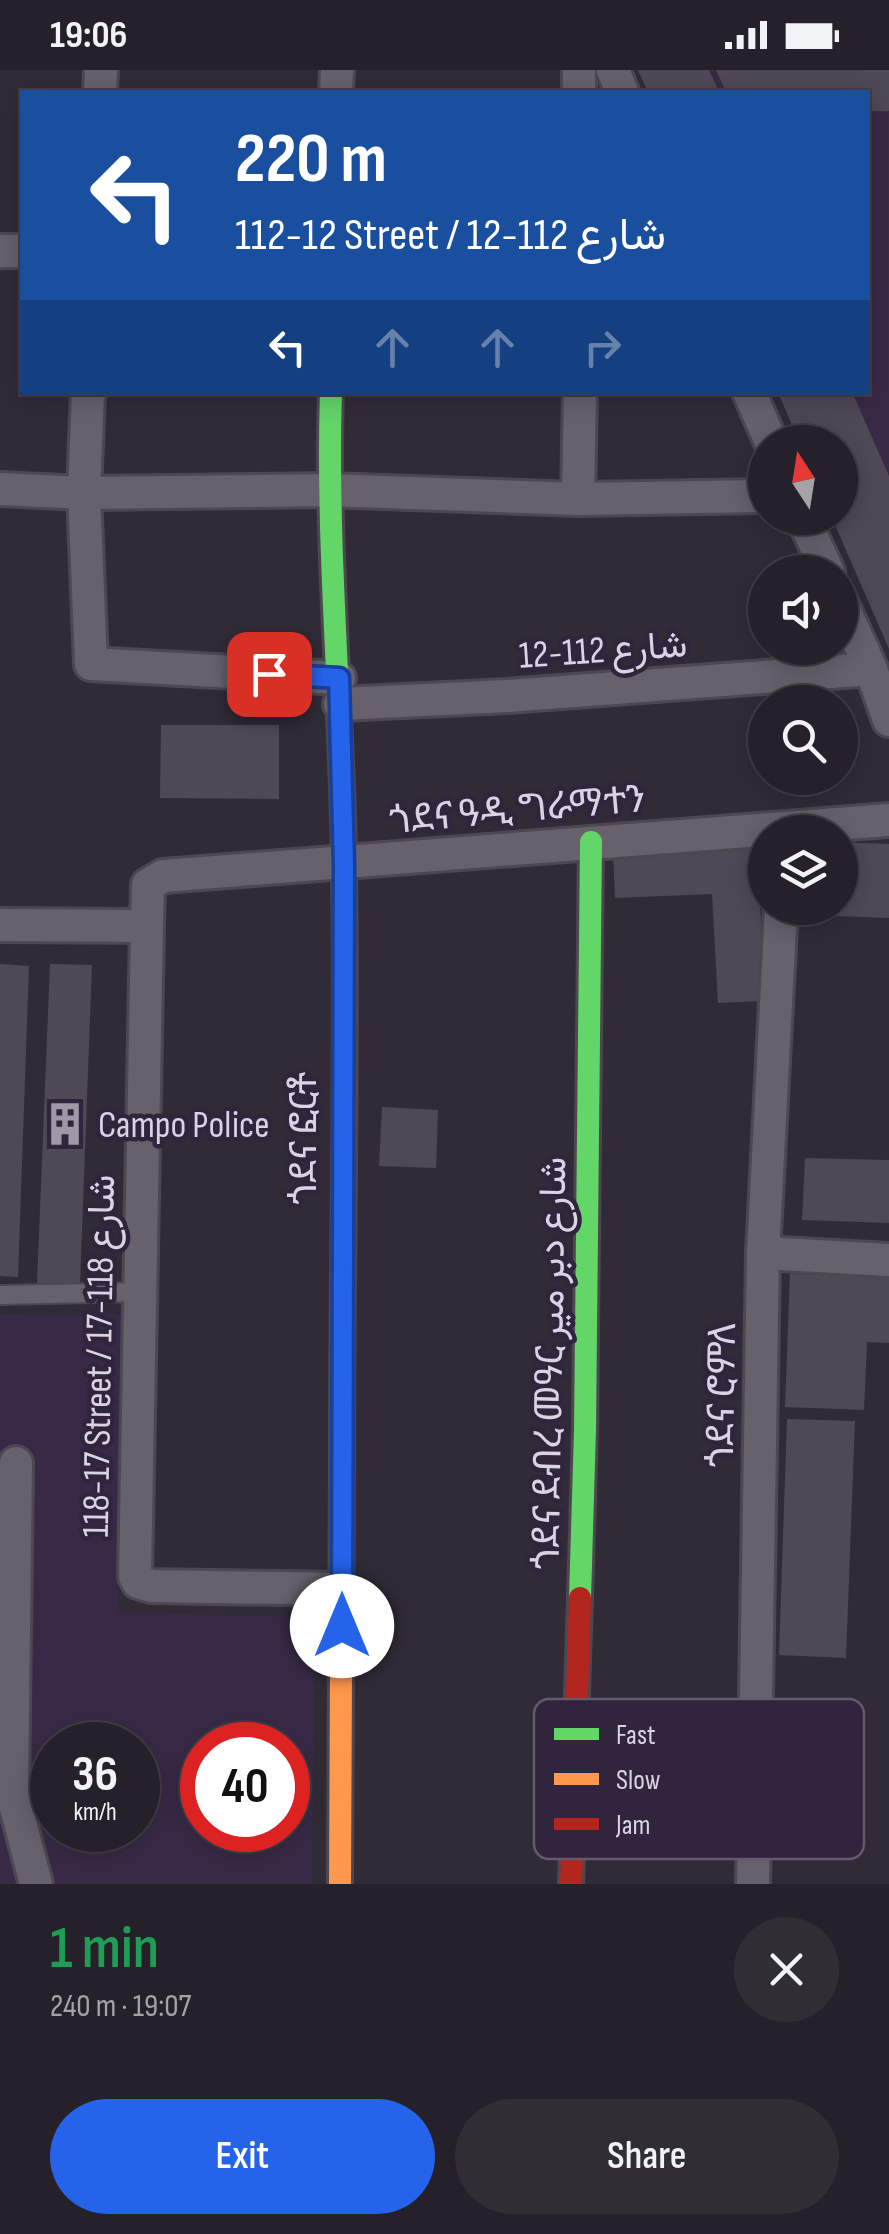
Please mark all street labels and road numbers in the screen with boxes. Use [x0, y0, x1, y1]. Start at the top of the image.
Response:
street label: شارع 112-12 [517, 622, 689, 681]
street label: ጎደና ዓዲ ግራማተን [387, 777, 647, 844]
street label: ጎደና ፎርቶ [282, 1071, 327, 1204]
street label: ጎደና ደብረ መዓር شارع دبر مير [524, 1156, 579, 1570]
street label: 118-17 Street / شارع 118-17 [74, 1174, 127, 1538]
street label: ጎደና ሮምለ [699, 1322, 746, 1468]

